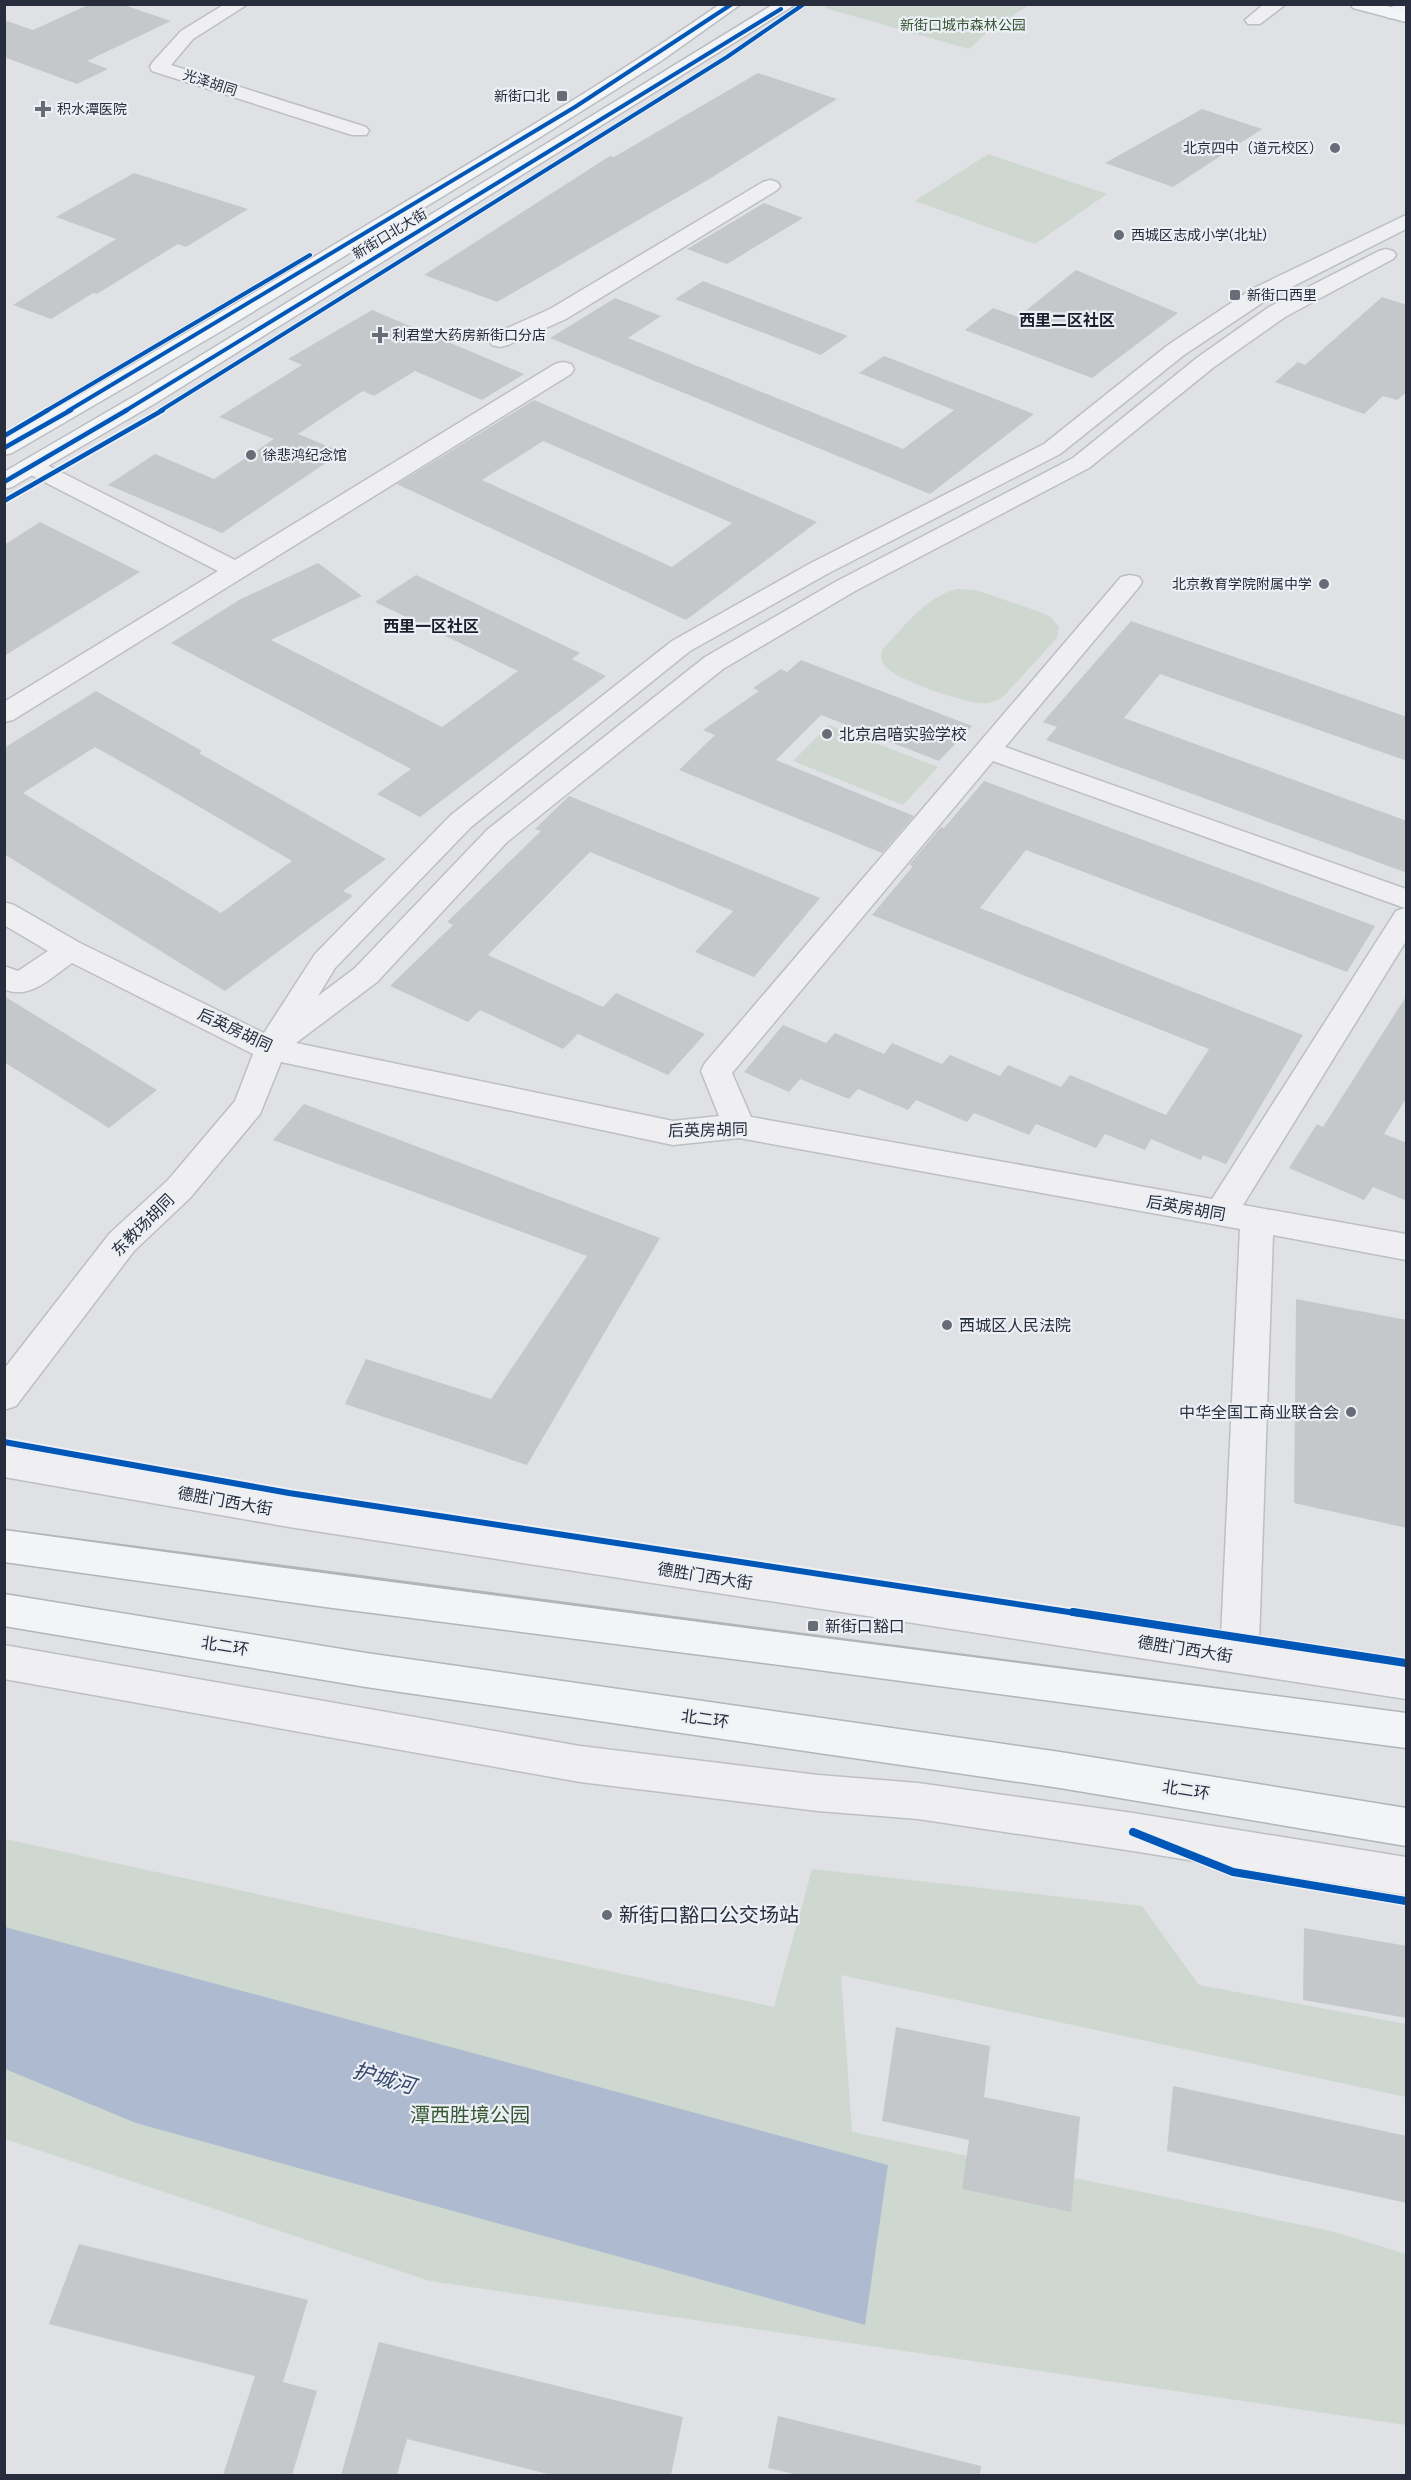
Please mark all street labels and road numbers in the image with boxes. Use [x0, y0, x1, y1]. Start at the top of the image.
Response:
street label: 光泽胡同 [181, 66, 239, 100]
street label: 新街口北大街 [350, 205, 430, 263]
street label: 后英房胡同 [195, 1004, 275, 1056]
street label: 后英房胡同 [668, 1120, 748, 1140]
street label: 东教场胡同 [108, 1190, 178, 1260]
street label: 后英房胡同 [1145, 1192, 1227, 1224]
street label: 德胜门西大街 [176, 1483, 274, 1519]
street label: 德胜门西大街 [656, 1559, 754, 1593]
street label: 德胜门西大街 [1136, 1632, 1234, 1666]
street label: 北二环 [200, 1633, 250, 1659]
street label: 北二环 [680, 1706, 730, 1732]
street label: 北二环 [1161, 1777, 1211, 1803]

